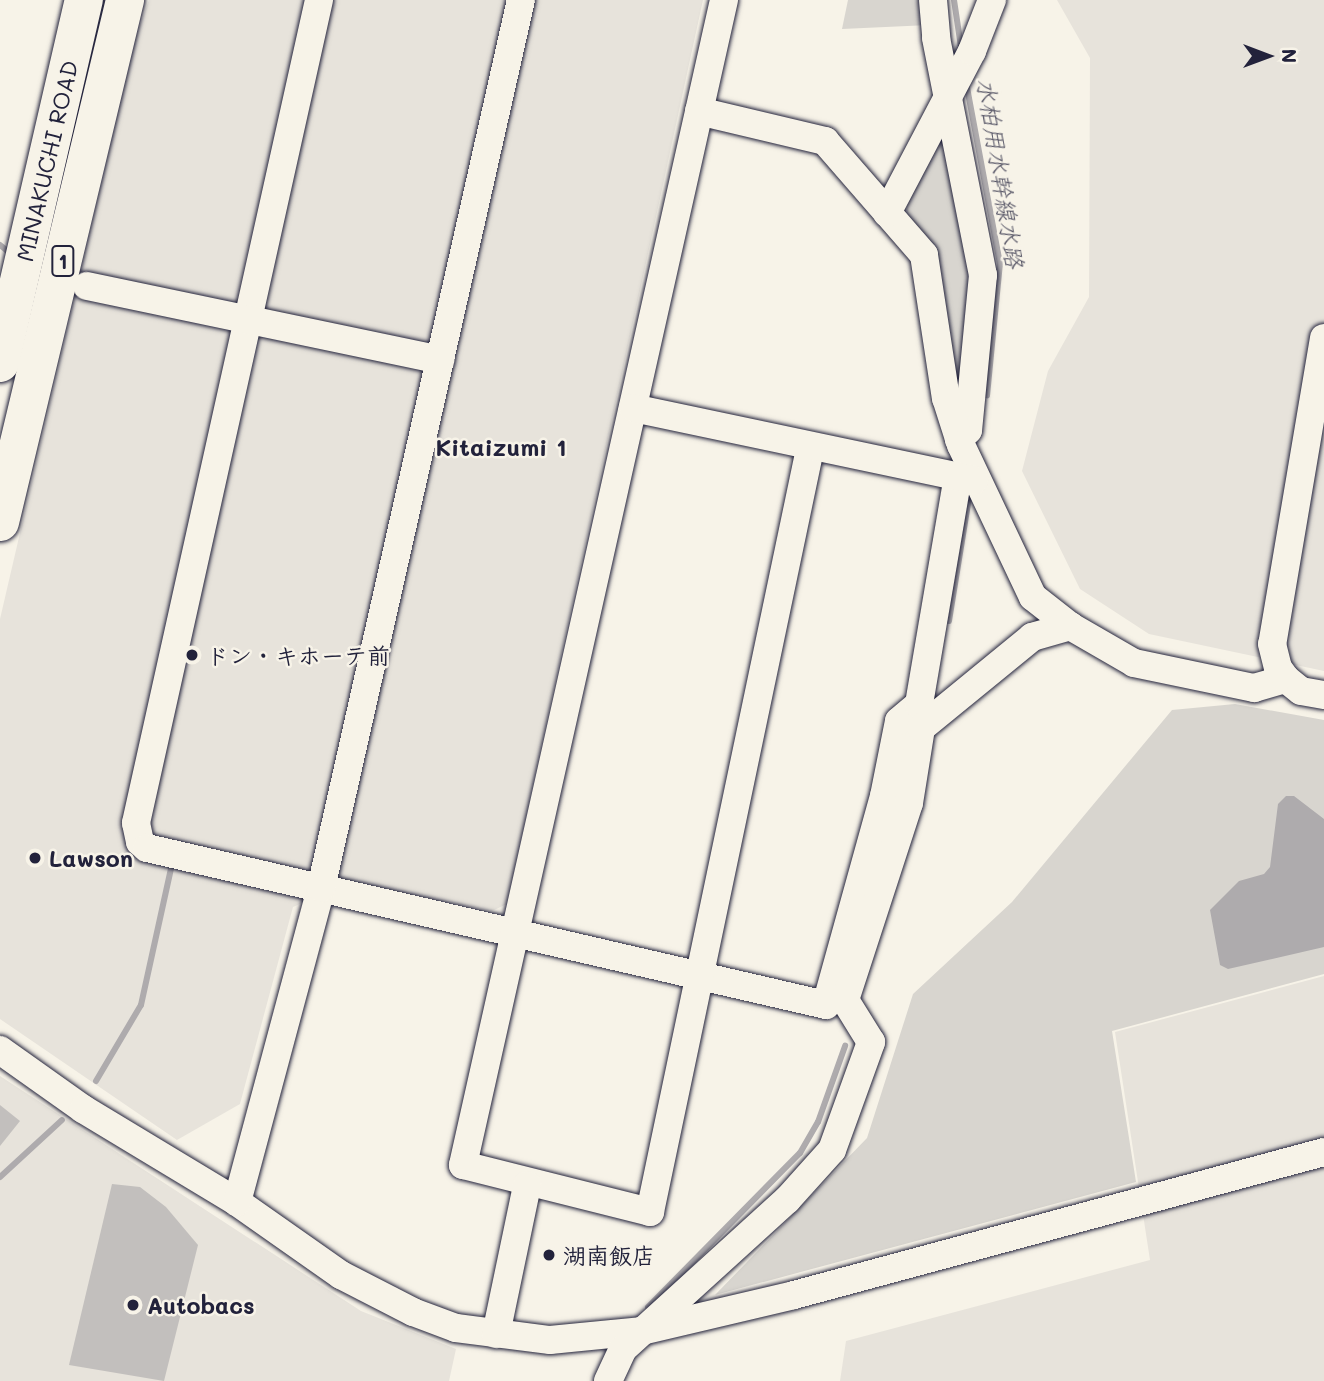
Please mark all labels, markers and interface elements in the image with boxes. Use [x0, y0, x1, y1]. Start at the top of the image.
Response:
north arrow [1233, 21, 1303, 91]
text: N [1277, 49, 1302, 63]
street label: MINAKUCHI ROAD [10, 58, 84, 264]
water label: 水柏用水幹線水路 [972, 76, 1030, 270]
road number: 1 [51, 244, 75, 278]
district label: Kitaizumi 1 [435, 433, 567, 461]
place label: ドン・キホーテ前 [206, 641, 390, 669]
marker: ドン・キホーテ前 [184, 647, 200, 663]
place label: Lawson [49, 844, 133, 872]
marker: Lawson [27, 850, 43, 866]
place label: 湖南飯店 [563, 1241, 655, 1269]
marker: 湖南飯店 [541, 1247, 557, 1263]
place label: Autobacs [147, 1291, 254, 1319]
marker: Autobacs [125, 1297, 141, 1313]

